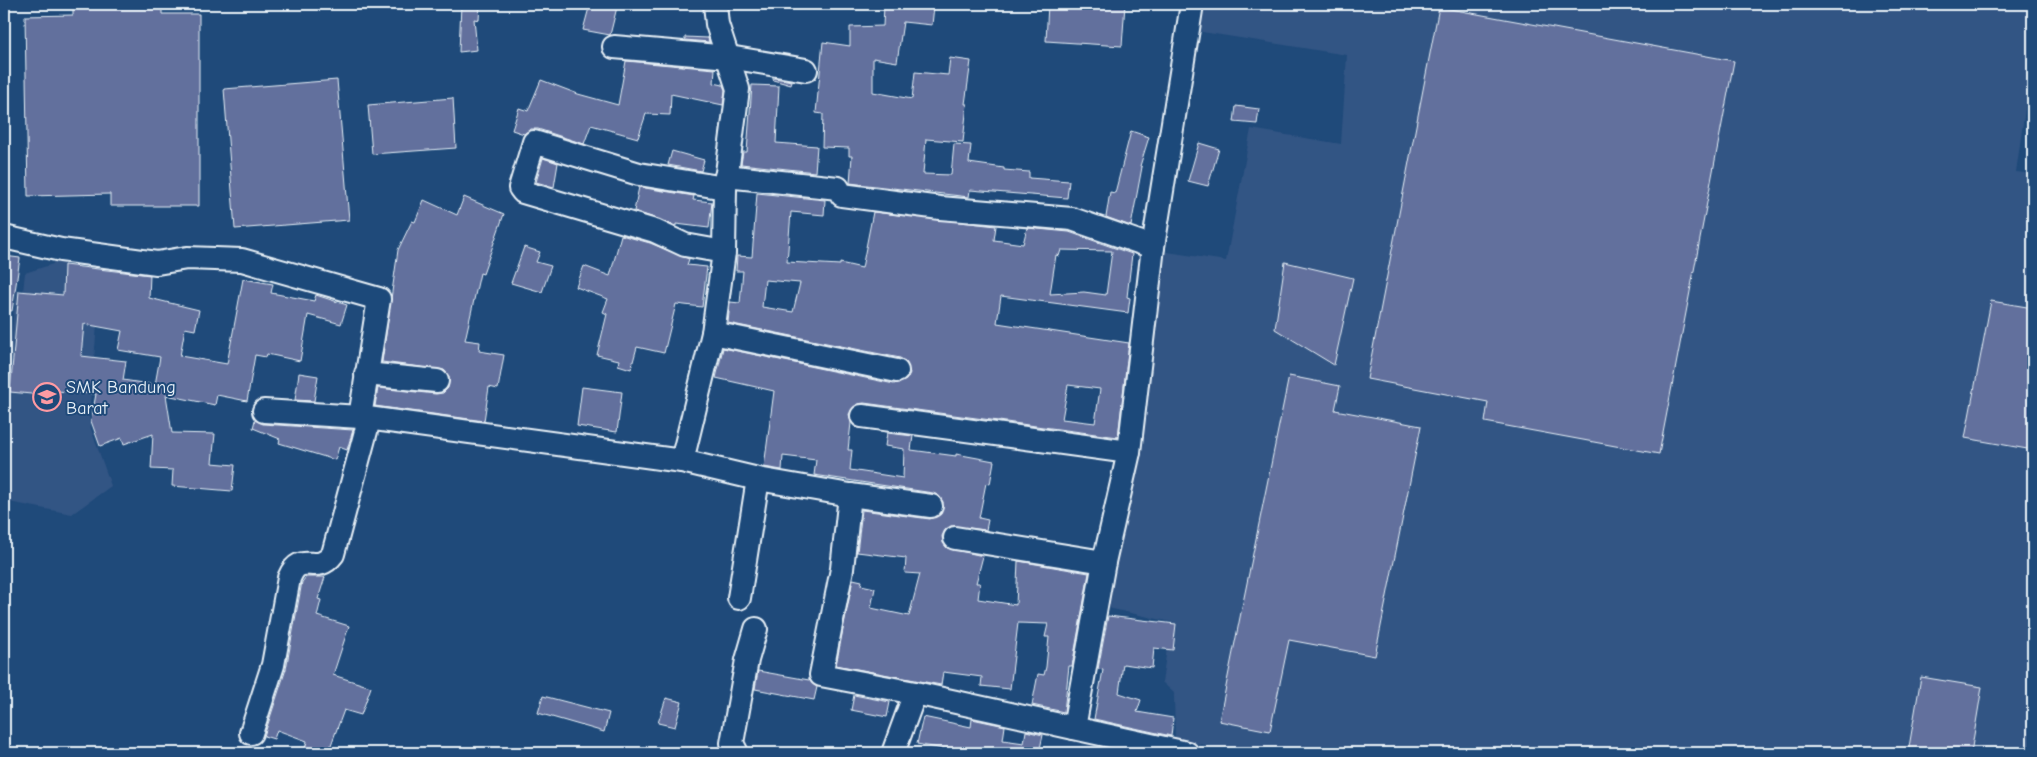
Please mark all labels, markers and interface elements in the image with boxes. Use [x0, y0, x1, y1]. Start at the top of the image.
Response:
place label: SMK Bandung Barat [66, 377, 176, 419]
school or university icon: SMK Bandung Barat [32, 382, 62, 412]

